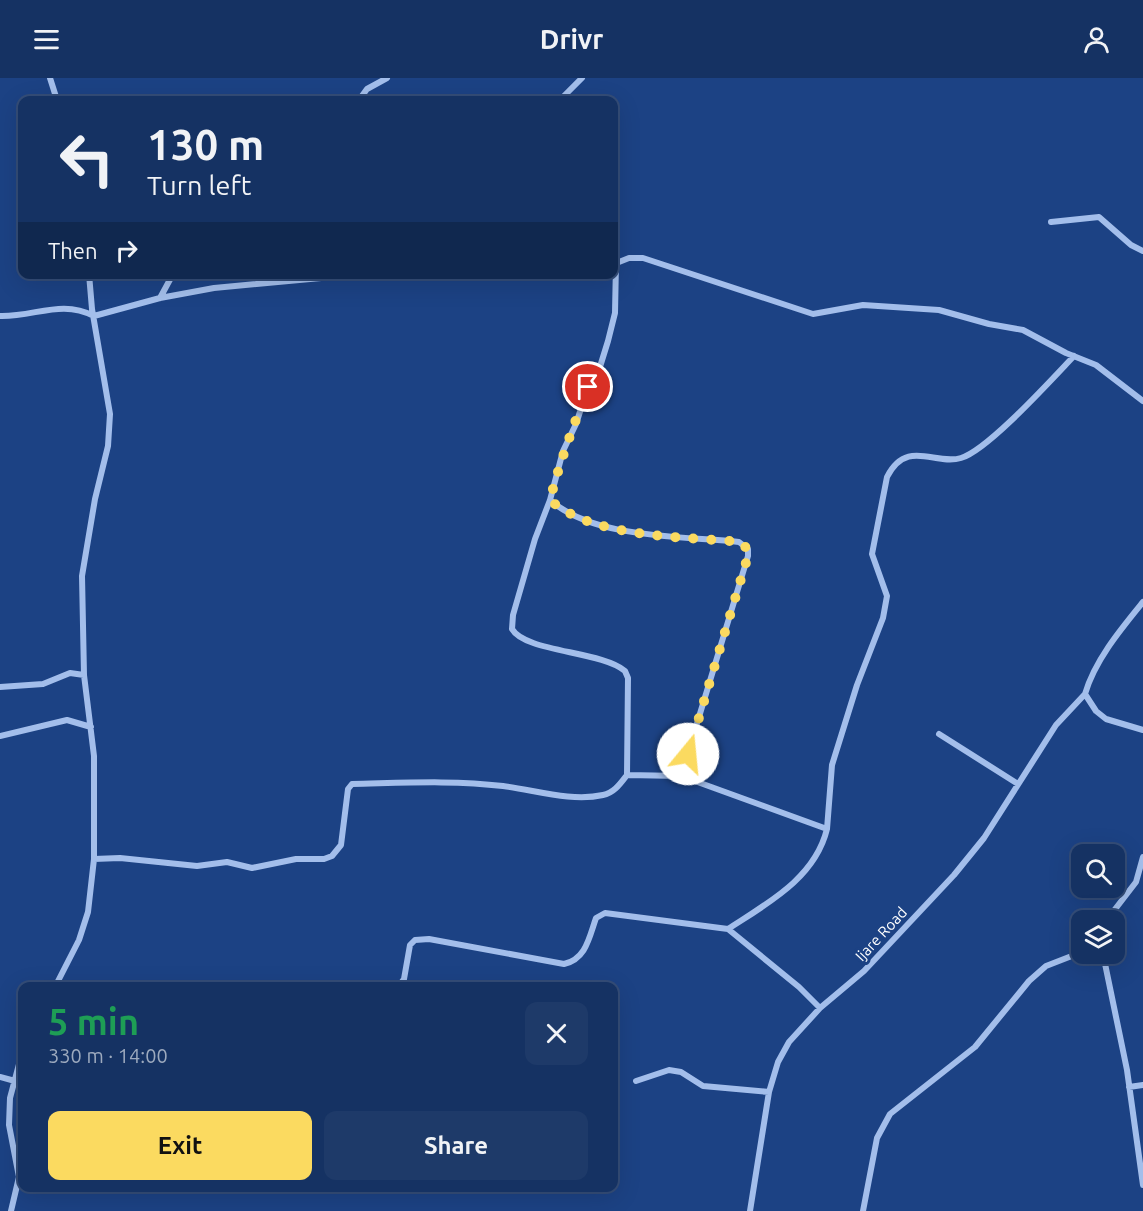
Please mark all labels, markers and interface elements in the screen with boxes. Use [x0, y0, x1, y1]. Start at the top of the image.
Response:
icon: menu [30, 23, 63, 56]
icon: person [1080, 23, 1113, 56]
text: Drivr [540, 24, 603, 54]
icon: left [48, 120, 126, 198]
text: 130 m [147, 121, 264, 168]
text: Turn left [147, 170, 251, 200]
icon: right [110, 234, 143, 267]
text: Then [48, 238, 98, 263]
pin [562, 361, 613, 412]
icon: arrive [571, 370, 604, 403]
position arrow [656, 722, 720, 786]
map controls [1071, 844, 1125, 964]
button: search [1071, 844, 1125, 898]
street label: Ijare Road [852, 904, 910, 964]
button: layers [1071, 910, 1125, 964]
text: 5 min [48, 1001, 139, 1042]
button: close [525, 1002, 588, 1065]
text: 330 m · 14:00 [48, 1044, 168, 1067]
button: Exit [48, 1111, 312, 1180]
button: Share [324, 1111, 588, 1180]

